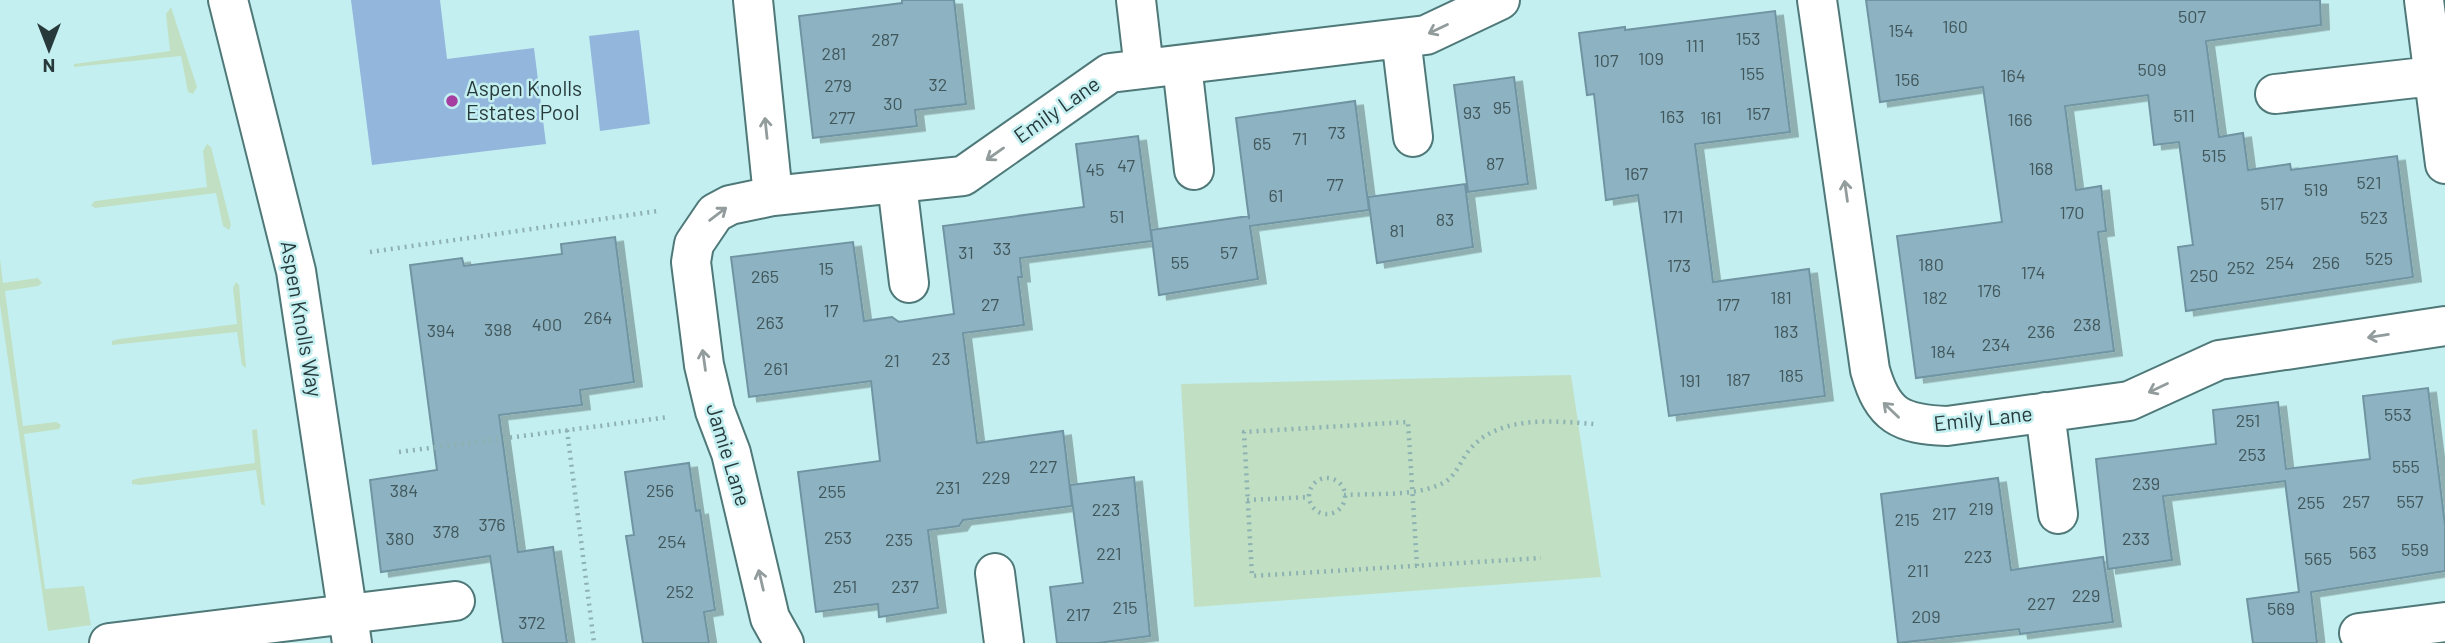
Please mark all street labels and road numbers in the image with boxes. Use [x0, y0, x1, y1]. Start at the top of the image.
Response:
street label: Emily Lane [1008, 70, 1104, 147]
street label: Aspen Knolls Way [276, 239, 329, 399]
street label: Jamie Lane [702, 400, 757, 509]
street label: Emily Lane [1932, 400, 2033, 435]

